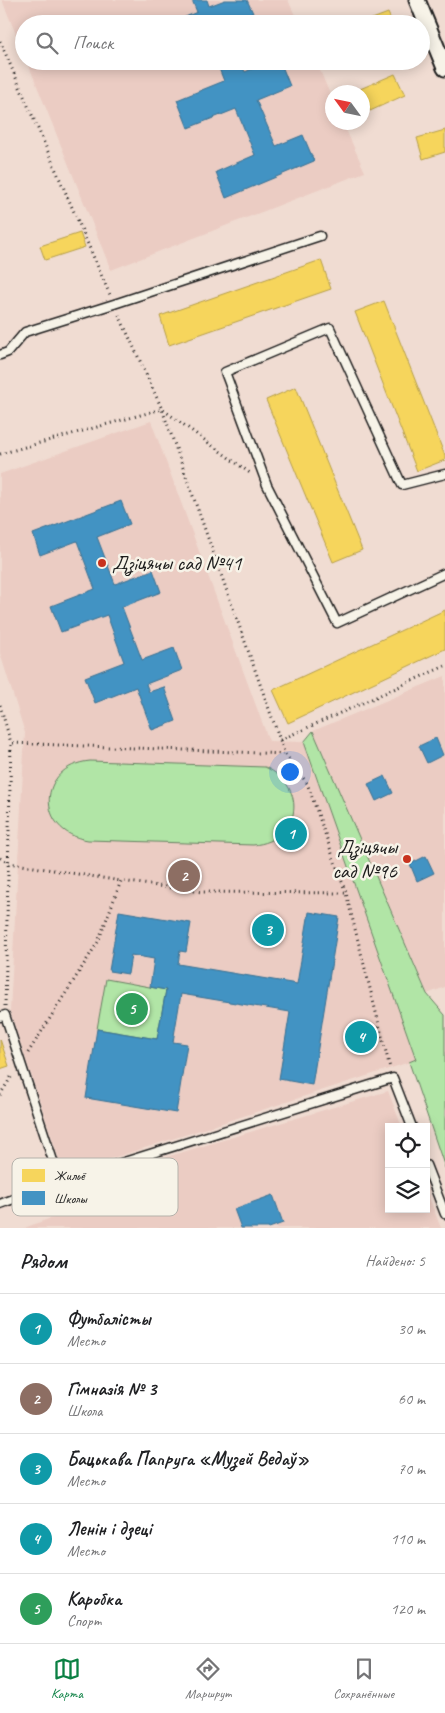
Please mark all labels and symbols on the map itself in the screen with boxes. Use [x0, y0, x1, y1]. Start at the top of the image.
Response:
north arrow [325, 85, 370, 130]
place label: Дзіцячы сад №41 [112, 550, 243, 577]
marker: Дзіцячы сад №41 [96, 557, 108, 569]
your location [277, 759, 303, 785]
pin: 1 [275, 815, 307, 853]
place label: Дзіцячы сад №96 [332, 834, 399, 884]
marker: Дзіцячы сад №96 [401, 853, 413, 865]
pin: 2 [168, 857, 200, 895]
pin: 3 [252, 911, 284, 949]
pin: 5 [116, 990, 148, 1028]
pin: 4 [345, 1018, 377, 1056]
legend [12, 1158, 178, 1216]
text: Жильё [54, 1167, 87, 1184]
text: Школы [54, 1190, 88, 1207]

